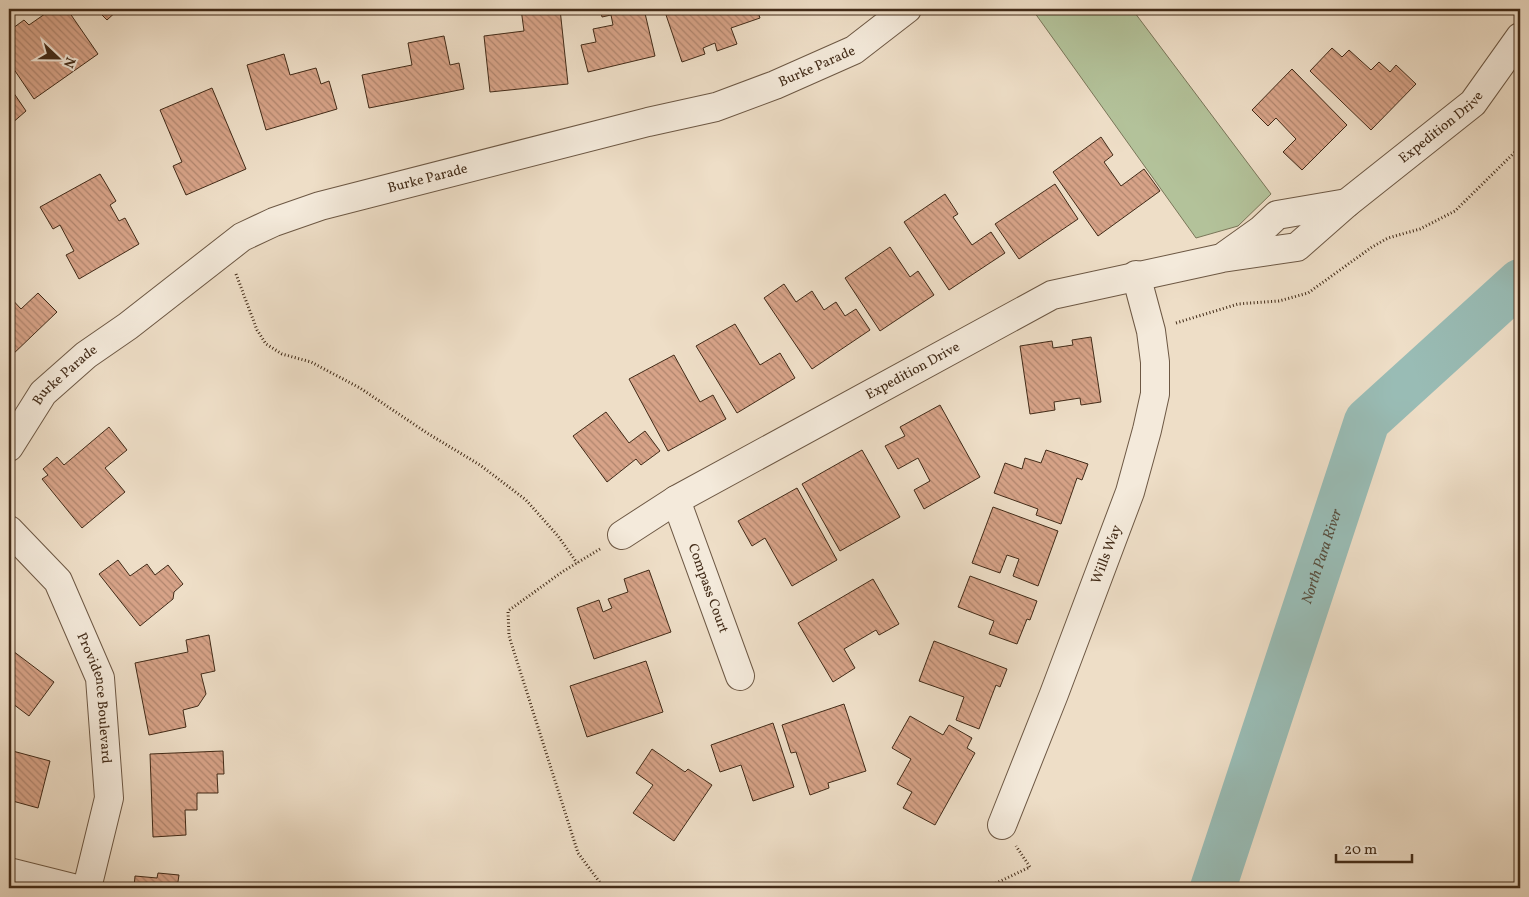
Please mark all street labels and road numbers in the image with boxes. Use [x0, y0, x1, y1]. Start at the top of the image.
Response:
street label: Burke Parade [776, 41, 859, 92]
street label: Expedition Drive [1395, 87, 1488, 168]
street label: Burke Parade [386, 159, 470, 198]
street label: Expedition Drive [862, 337, 963, 404]
street label: Burke Parade [28, 340, 101, 409]
street label: Wills Way [1087, 522, 1126, 587]
street label: Compass Court [683, 541, 733, 636]
street label: Providence Boulevard [72, 630, 116, 764]

